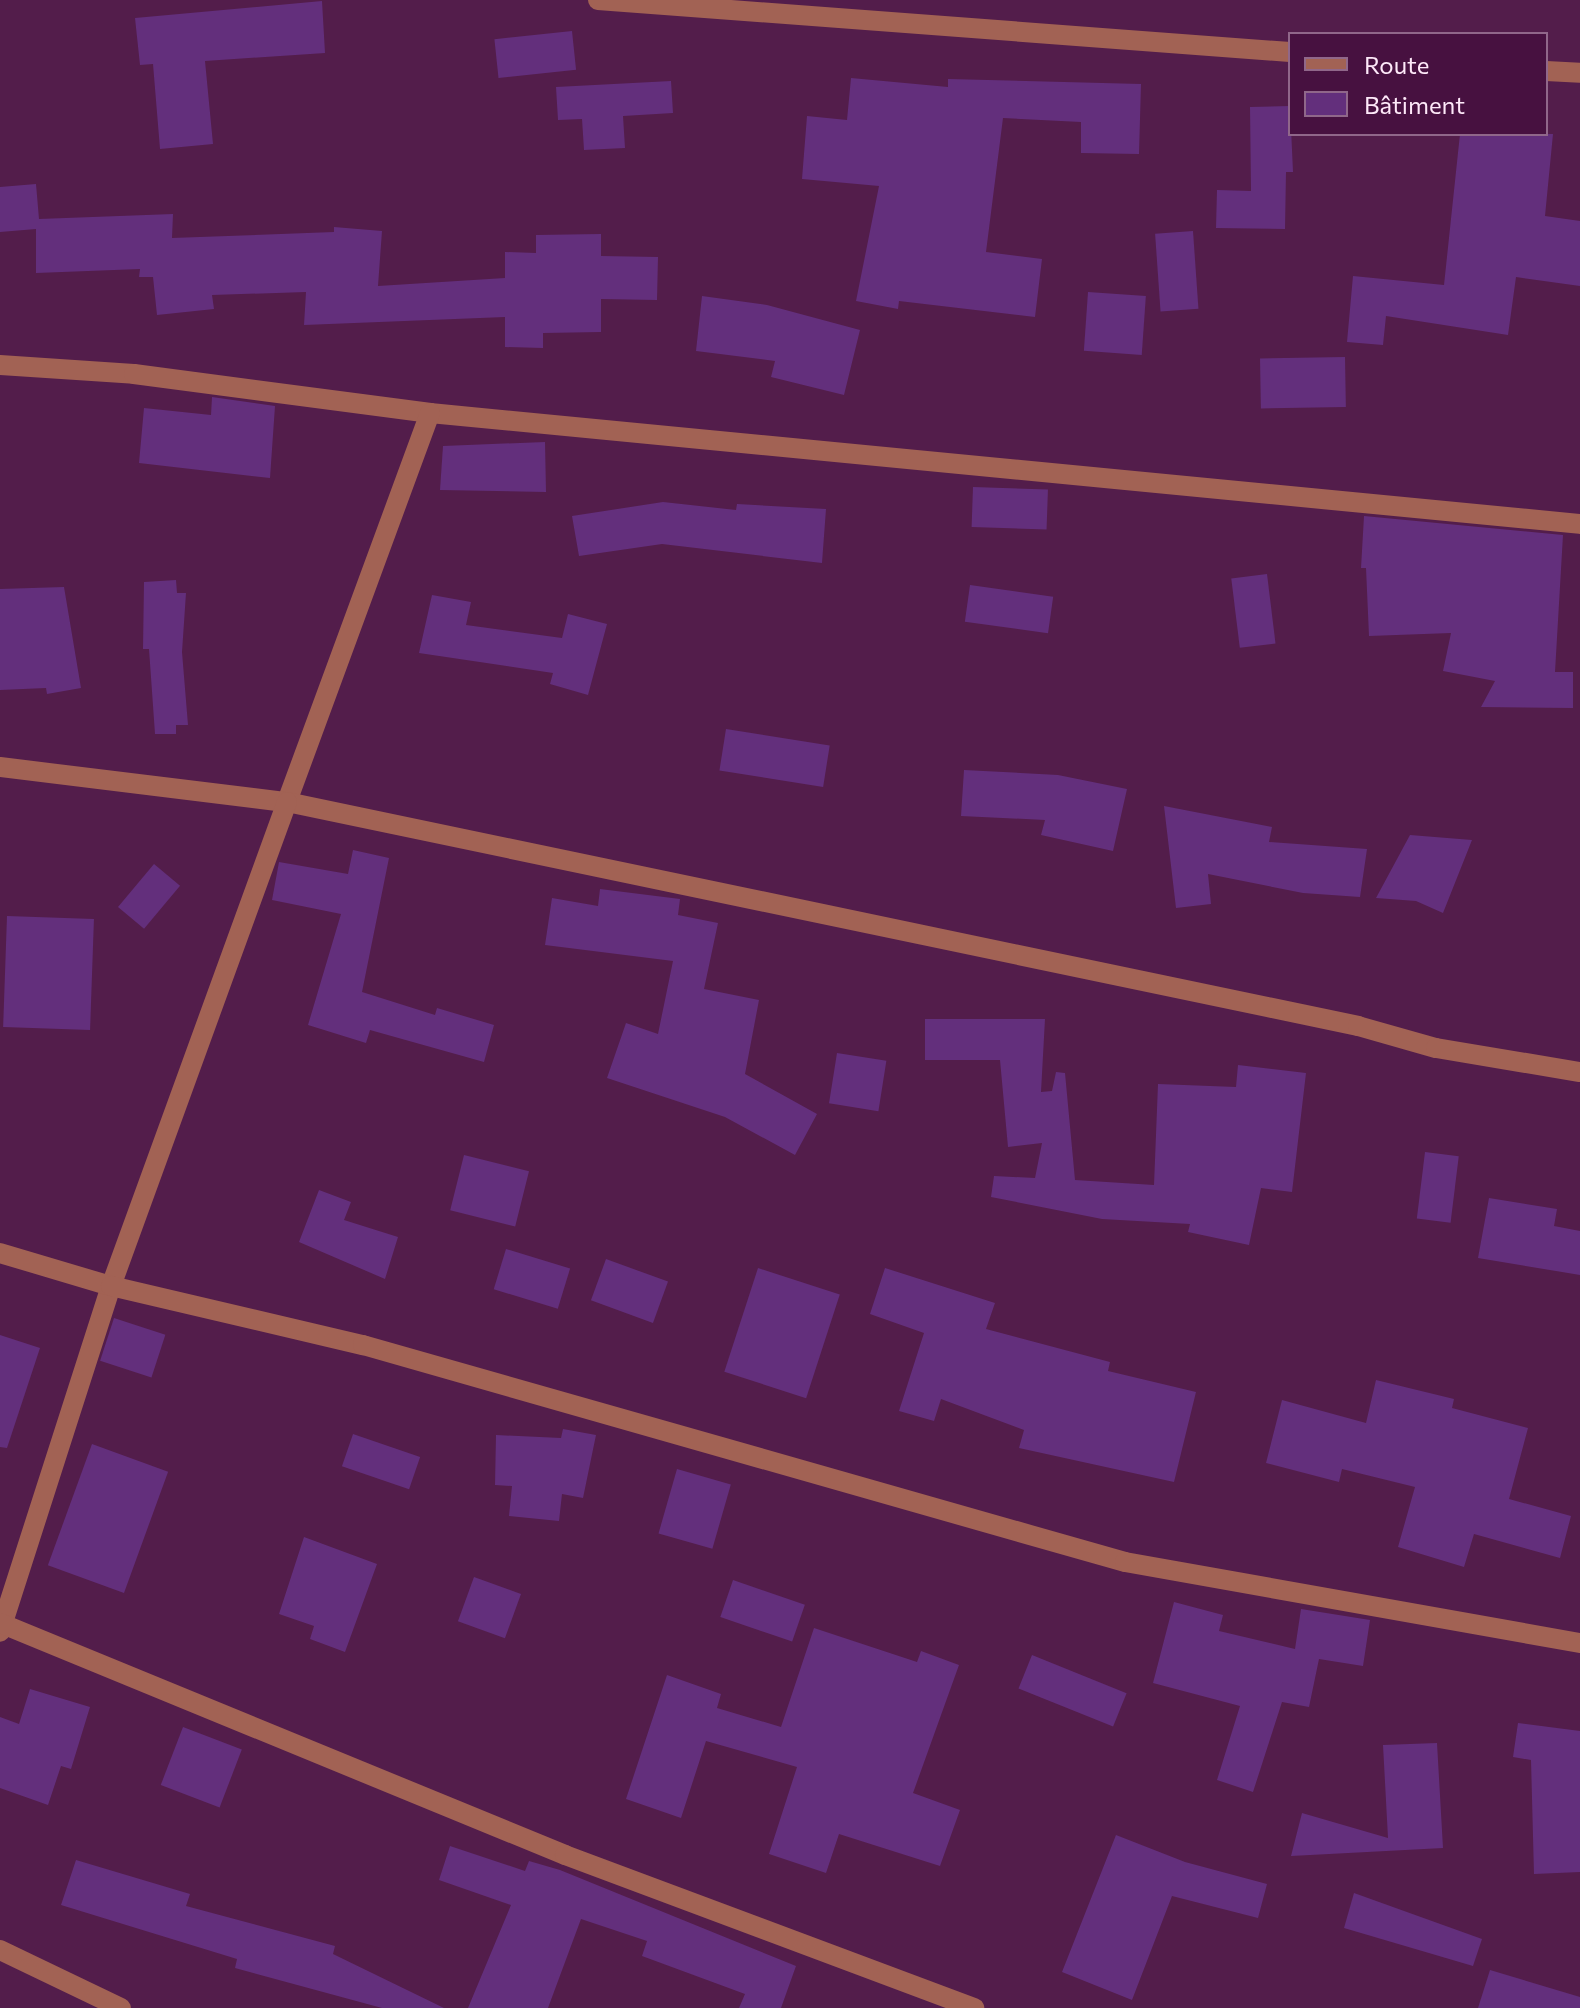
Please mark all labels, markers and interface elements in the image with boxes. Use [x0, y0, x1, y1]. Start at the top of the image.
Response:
legend [1288, 32, 1548, 136]
text: Route [1364, 50, 1429, 79]
text: Bâtiment [1364, 90, 1465, 119]

